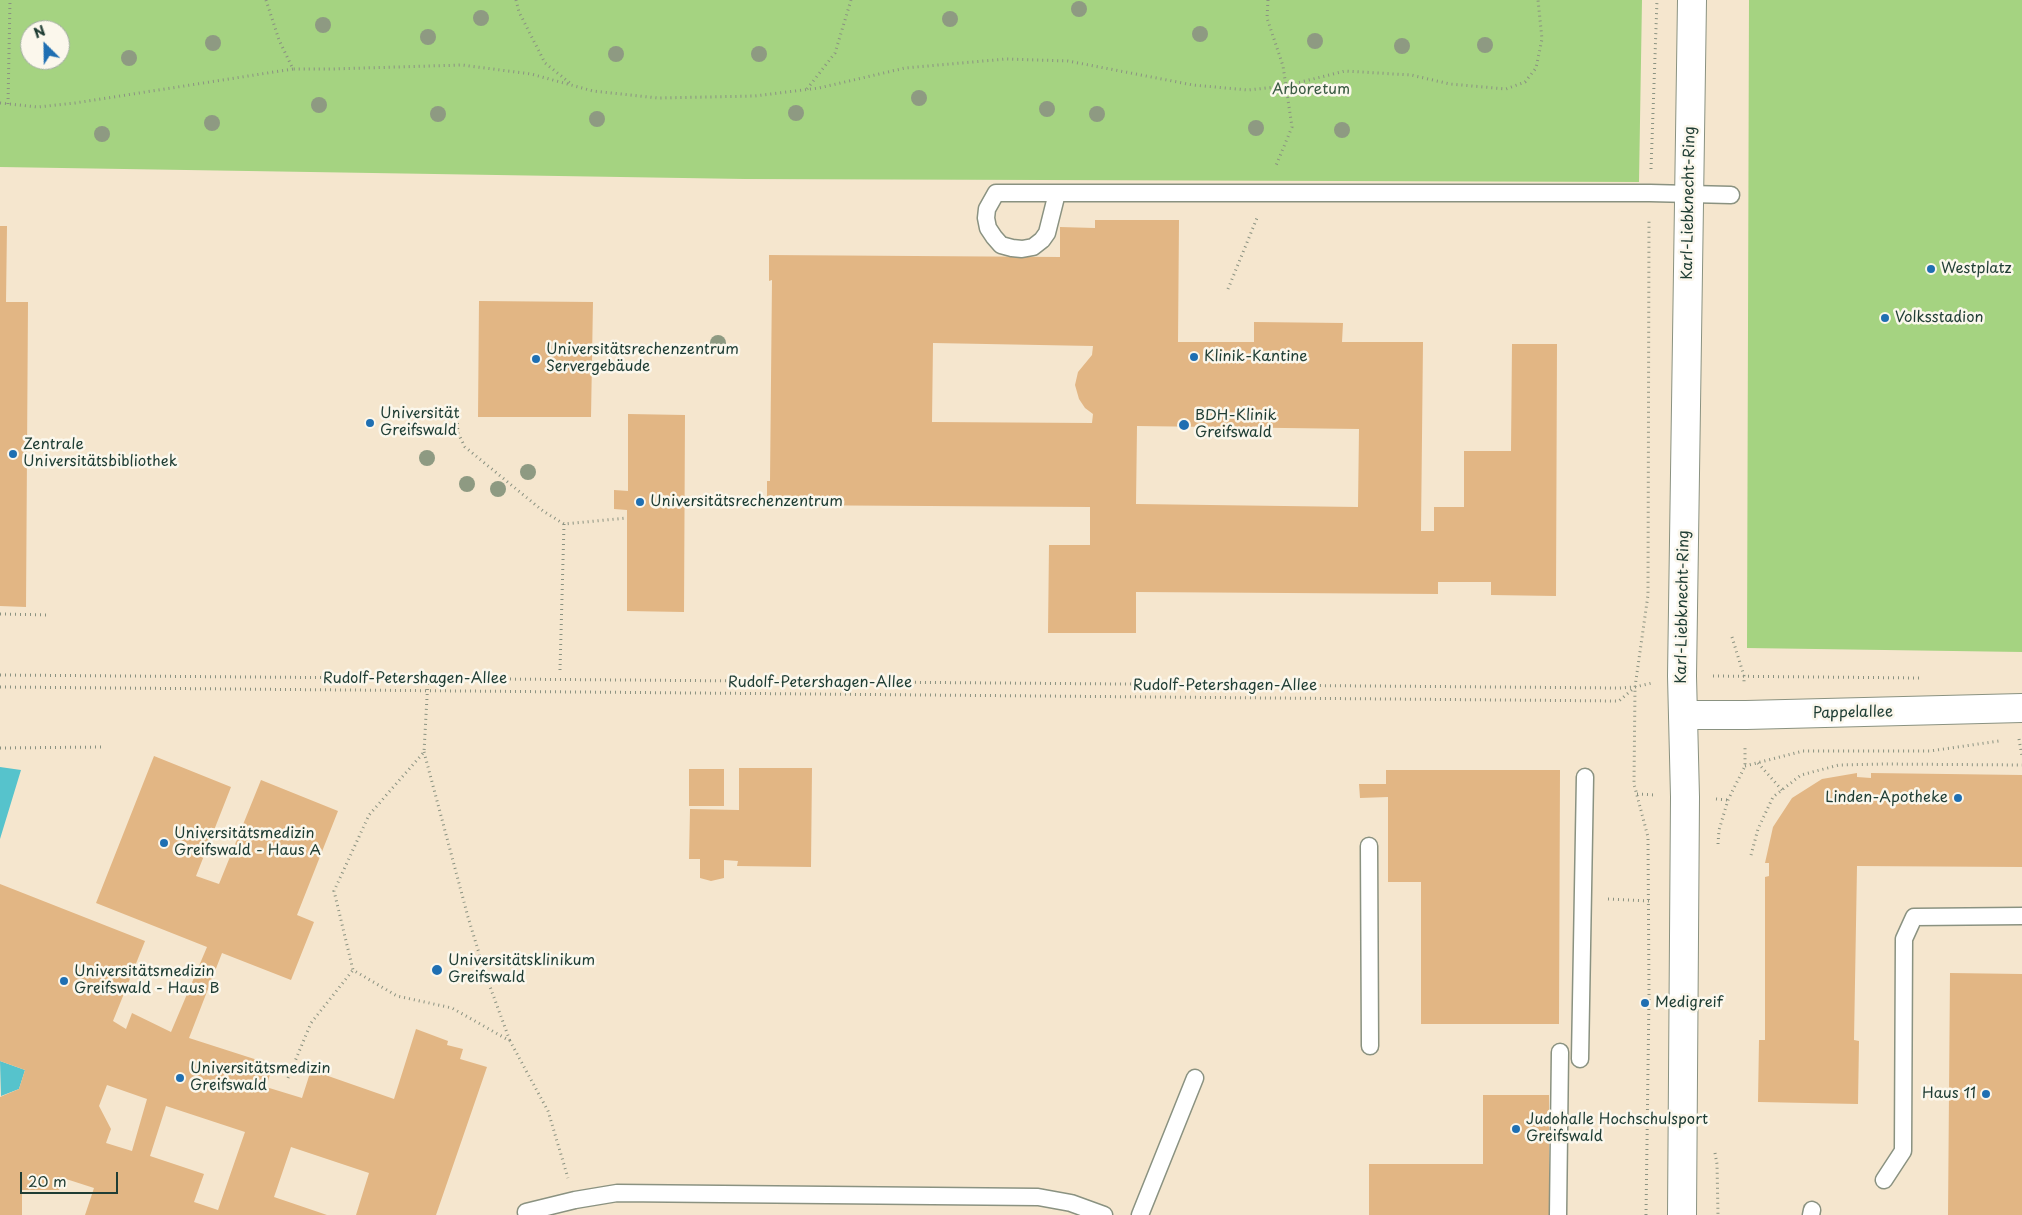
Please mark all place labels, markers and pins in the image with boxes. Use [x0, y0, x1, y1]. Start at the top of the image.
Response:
place label: Westplatz [1941, 260, 2012, 278]
marker: Westplatz [1925, 263, 1937, 275]
place label: Volksstadion [1895, 309, 1984, 327]
marker: Volksstadion [1879, 312, 1891, 324]
place label: Universitätsrechenzentrum Servergebäude [546, 341, 739, 376]
place label: Klinik-Kantine [1204, 348, 1308, 366]
marker: Klinik-Kantine [1188, 351, 1200, 363]
marker: Universitätsrechenzentrum Servergebäude [530, 353, 542, 365]
place label: Universität Greifswald [380, 405, 460, 440]
place label: BDH-Klinik Greifswald [1195, 407, 1277, 442]
marker: Universität Greifswald [364, 417, 376, 429]
marker: BDH-Klinik Greifswald [1177, 418, 1191, 432]
place label: Zentrale Universitätsbibliothek [23, 436, 177, 471]
marker: Zentrale Universitätsbibliothek [7, 448, 19, 460]
place label: Universitätsrechenzentrum [650, 493, 843, 511]
marker: Universitätsrechenzentrum [634, 496, 646, 508]
place label: Linden-Apotheke [1825, 789, 1948, 807]
marker: Linden-Apotheke [1952, 792, 1964, 804]
place label: Universitätsmedizin Greifswald - Haus A [174, 825, 321, 860]
marker: Universitätsmedizin Greifswald - Haus A [158, 837, 170, 849]
place label: Universitätsklinikum Greifswald [448, 952, 595, 987]
place label: Universitätsmedizin Greifswald - Haus B [74, 963, 219, 998]
marker: Universitätsklinikum Greifswald [430, 963, 444, 977]
marker: Universitätsmedizin Greifswald - Haus B [58, 975, 70, 987]
place label: Medigreif [1655, 994, 1723, 1012]
marker: Medigreif [1639, 997, 1651, 1009]
place label: Universitätsmedizin Greifswald [190, 1060, 331, 1095]
marker: Universitätsmedizin Greifswald [174, 1072, 186, 1084]
place label: Haus 11 [1922, 1085, 1976, 1103]
marker: Haus 11 [1980, 1088, 1992, 1100]
place label: Judohalle Hochschulsport Greifswald [1526, 1111, 1708, 1146]
marker: Judohalle Hochschulsport Greifswald [1510, 1123, 1522, 1135]

